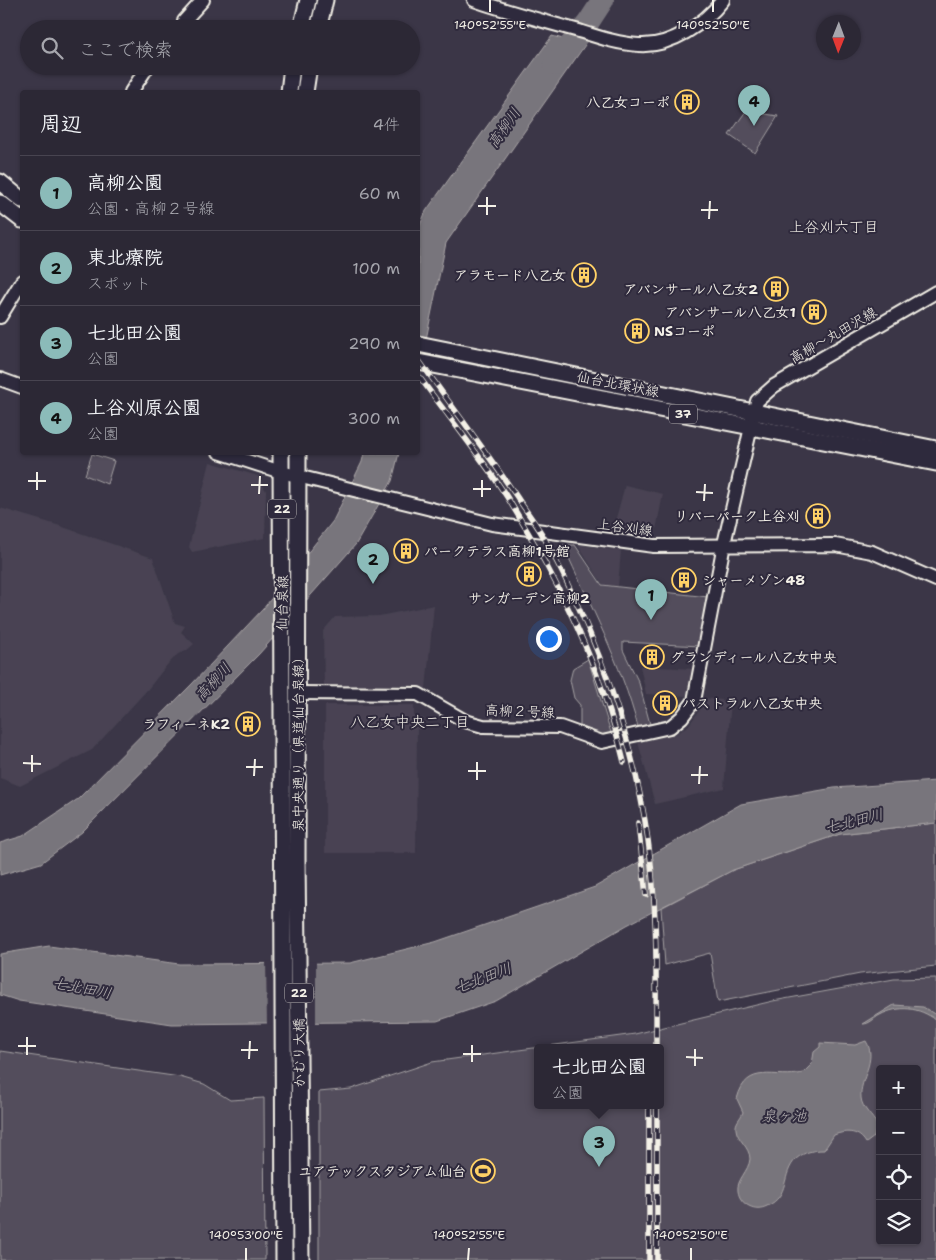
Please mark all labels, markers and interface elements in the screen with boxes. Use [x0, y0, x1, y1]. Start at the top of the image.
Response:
north arrow [816, 15, 861, 60]
text: 140°52'55"E [454, 17, 526, 33]
text: 140°52'50"E [676, 17, 750, 33]
search box [20, 20, 420, 75]
icon: search [38, 34, 66, 62]
text: ここで検索 [78, 37, 173, 62]
pin: 4 [738, 85, 770, 126]
building icon: 八乙女コーポ [674, 89, 700, 115]
place label: 八乙女コーポ [586, 93, 670, 111]
water label: 高柳川 [483, 104, 525, 152]
text: 周辺 [40, 110, 82, 138]
text: 4件 [373, 114, 400, 135]
text: 高柳公園 [87, 170, 163, 195]
text: 1 [52, 183, 60, 204]
text: 60 m [359, 183, 400, 204]
text: 公園 · 高柳２号線 [87, 198, 214, 219]
district label: 上谷刈六丁目 [789, 217, 879, 237]
text: 東北療院 [87, 245, 163, 270]
text: 2 [50, 258, 62, 279]
text: 100 m [352, 258, 400, 279]
building icon: アラモード八乙女 [571, 262, 597, 288]
place label: アラモード八乙女 [454, 266, 566, 284]
text: スポット [87, 273, 151, 294]
building icon: アバンサール八乙女2 [763, 276, 789, 302]
place label: アバンサール八乙女2 [624, 280, 758, 298]
building icon: アバンサール八乙女1 [801, 299, 827, 325]
place label: アバンサール八乙女1 [665, 303, 796, 321]
street label: 高柳～丸田沢線 [786, 303, 880, 367]
building icon: NSコーポ [624, 318, 650, 344]
text: 七北田公園 [87, 320, 182, 345]
place label: NSコーポ [654, 322, 715, 340]
text: 3 [50, 333, 62, 354]
text: 290 m [348, 333, 400, 354]
text: 公園 [87, 348, 119, 369]
street label: 仙台北環状線 [575, 367, 661, 401]
text: 上谷刈原公園 [87, 395, 201, 420]
road number: 37 [669, 404, 697, 424]
text: 4 [50, 408, 62, 429]
text: 300 m [348, 408, 400, 429]
text: 公園 [87, 423, 119, 444]
road number: 22 [268, 499, 296, 518]
building icon: リバーパーク上谷刈 [805, 503, 831, 529]
place label: リバーパーク上谷刈 [674, 507, 800, 525]
street label: 上谷刈線 [596, 515, 654, 539]
building icon: パークテラス高柳1号館 [393, 538, 419, 564]
place label: パークテラス高柳1号館 [424, 542, 570, 560]
pin: 2 [357, 543, 389, 584]
building icon: サンガーデン高柳2 [516, 561, 542, 587]
building icon: シャーメゾン48 [671, 567, 697, 593]
place label: シャーメゾン48 [702, 571, 805, 589]
street label: 仙台泉線 [273, 575, 291, 631]
pin: 1 [635, 579, 667, 620]
place label: サンガーデン高柳2 [468, 589, 590, 607]
your location [536, 626, 562, 652]
building icon: グランディール八乙女中央 [639, 644, 665, 670]
place label: グランディール八乙女中央 [670, 648, 837, 666]
street label: 泉中央通り（県道仙台泉線） [289, 650, 307, 832]
water label: 高柳川 [191, 659, 235, 705]
building icon: パストラル八乙女中央 [652, 690, 678, 716]
place label: パストラル八乙女中央 [682, 694, 823, 712]
street label: 高柳２号線 [485, 701, 555, 721]
building icon: ラフィーネK2 [235, 711, 261, 737]
district label: 八乙女中央二丁目 [350, 712, 470, 732]
place label: ラフィーネK2 [142, 715, 230, 733]
water label: 七北田川 [822, 804, 886, 838]
water label: 七北田川 [451, 958, 515, 998]
water label: 七北田川 [51, 972, 113, 1004]
road number: 22 [285, 984, 313, 1002]
street label: かむり大橋 [289, 1018, 309, 1088]
popup [534, 1044, 664, 1109]
text: 七北田公園 [551, 1054, 647, 1079]
map controls [876, 1065, 921, 1245]
button: + [876, 1065, 921, 1110]
text: 公園 [551, 1082, 584, 1103]
water label: 泉ヶ池 [761, 1106, 807, 1126]
button: − [876, 1110, 921, 1155]
pin: 3 [583, 1126, 615, 1167]
button: locate [876, 1155, 921, 1200]
sports icon: ユアテックスタジアム仙台 [470, 1158, 496, 1184]
place label: ユアテックスタジアム仙台 [298, 1162, 466, 1180]
button: layers [876, 1200, 921, 1245]
text: 140°53'00"E [209, 1227, 283, 1243]
text: 140°52'55"E [433, 1227, 505, 1243]
text: 140°52'50"E [654, 1227, 728, 1243]

